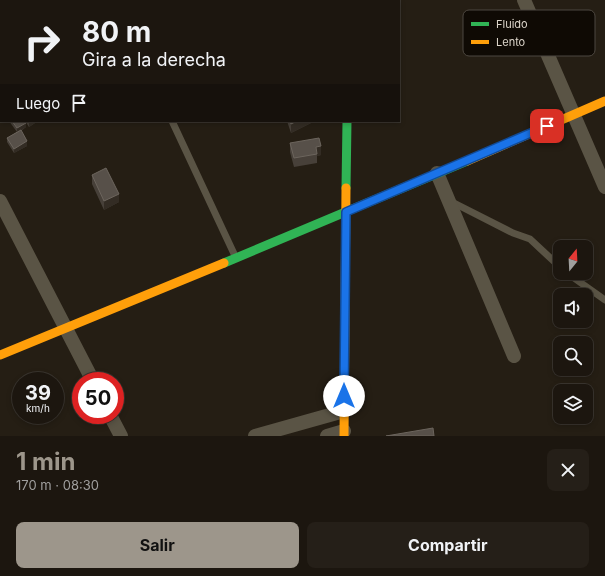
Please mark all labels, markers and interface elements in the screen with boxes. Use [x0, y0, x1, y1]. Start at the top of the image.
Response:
legend [463, 10, 595, 56]
text: 80 m [82, 15, 151, 49]
icon: right [16, 16, 68, 68]
text: Fluido [496, 17, 528, 31]
text: Lento [496, 35, 526, 49]
text: Gira a la derecha [82, 49, 226, 70]
icon: arrive [68, 92, 90, 114]
text: Luego [16, 94, 60, 113]
pin [530, 109, 564, 143]
icon: arrive [536, 115, 558, 137]
north arrow [553, 240, 593, 280]
map controls [553, 240, 593, 424]
button: sound [553, 288, 593, 328]
button: search [553, 336, 593, 376]
speed limit sign: 50 [72, 372, 124, 424]
position arrow [323, 375, 365, 417]
text: 39 [25, 381, 51, 405]
button: layers [553, 384, 593, 424]
text: km/h [26, 402, 50, 414]
text: 1 min [16, 447, 75, 476]
button: close [547, 449, 589, 491]
text: 170 m · 08:30 [16, 477, 99, 493]
button: Salir [16, 522, 299, 568]
button: Compartir [307, 522, 589, 568]

